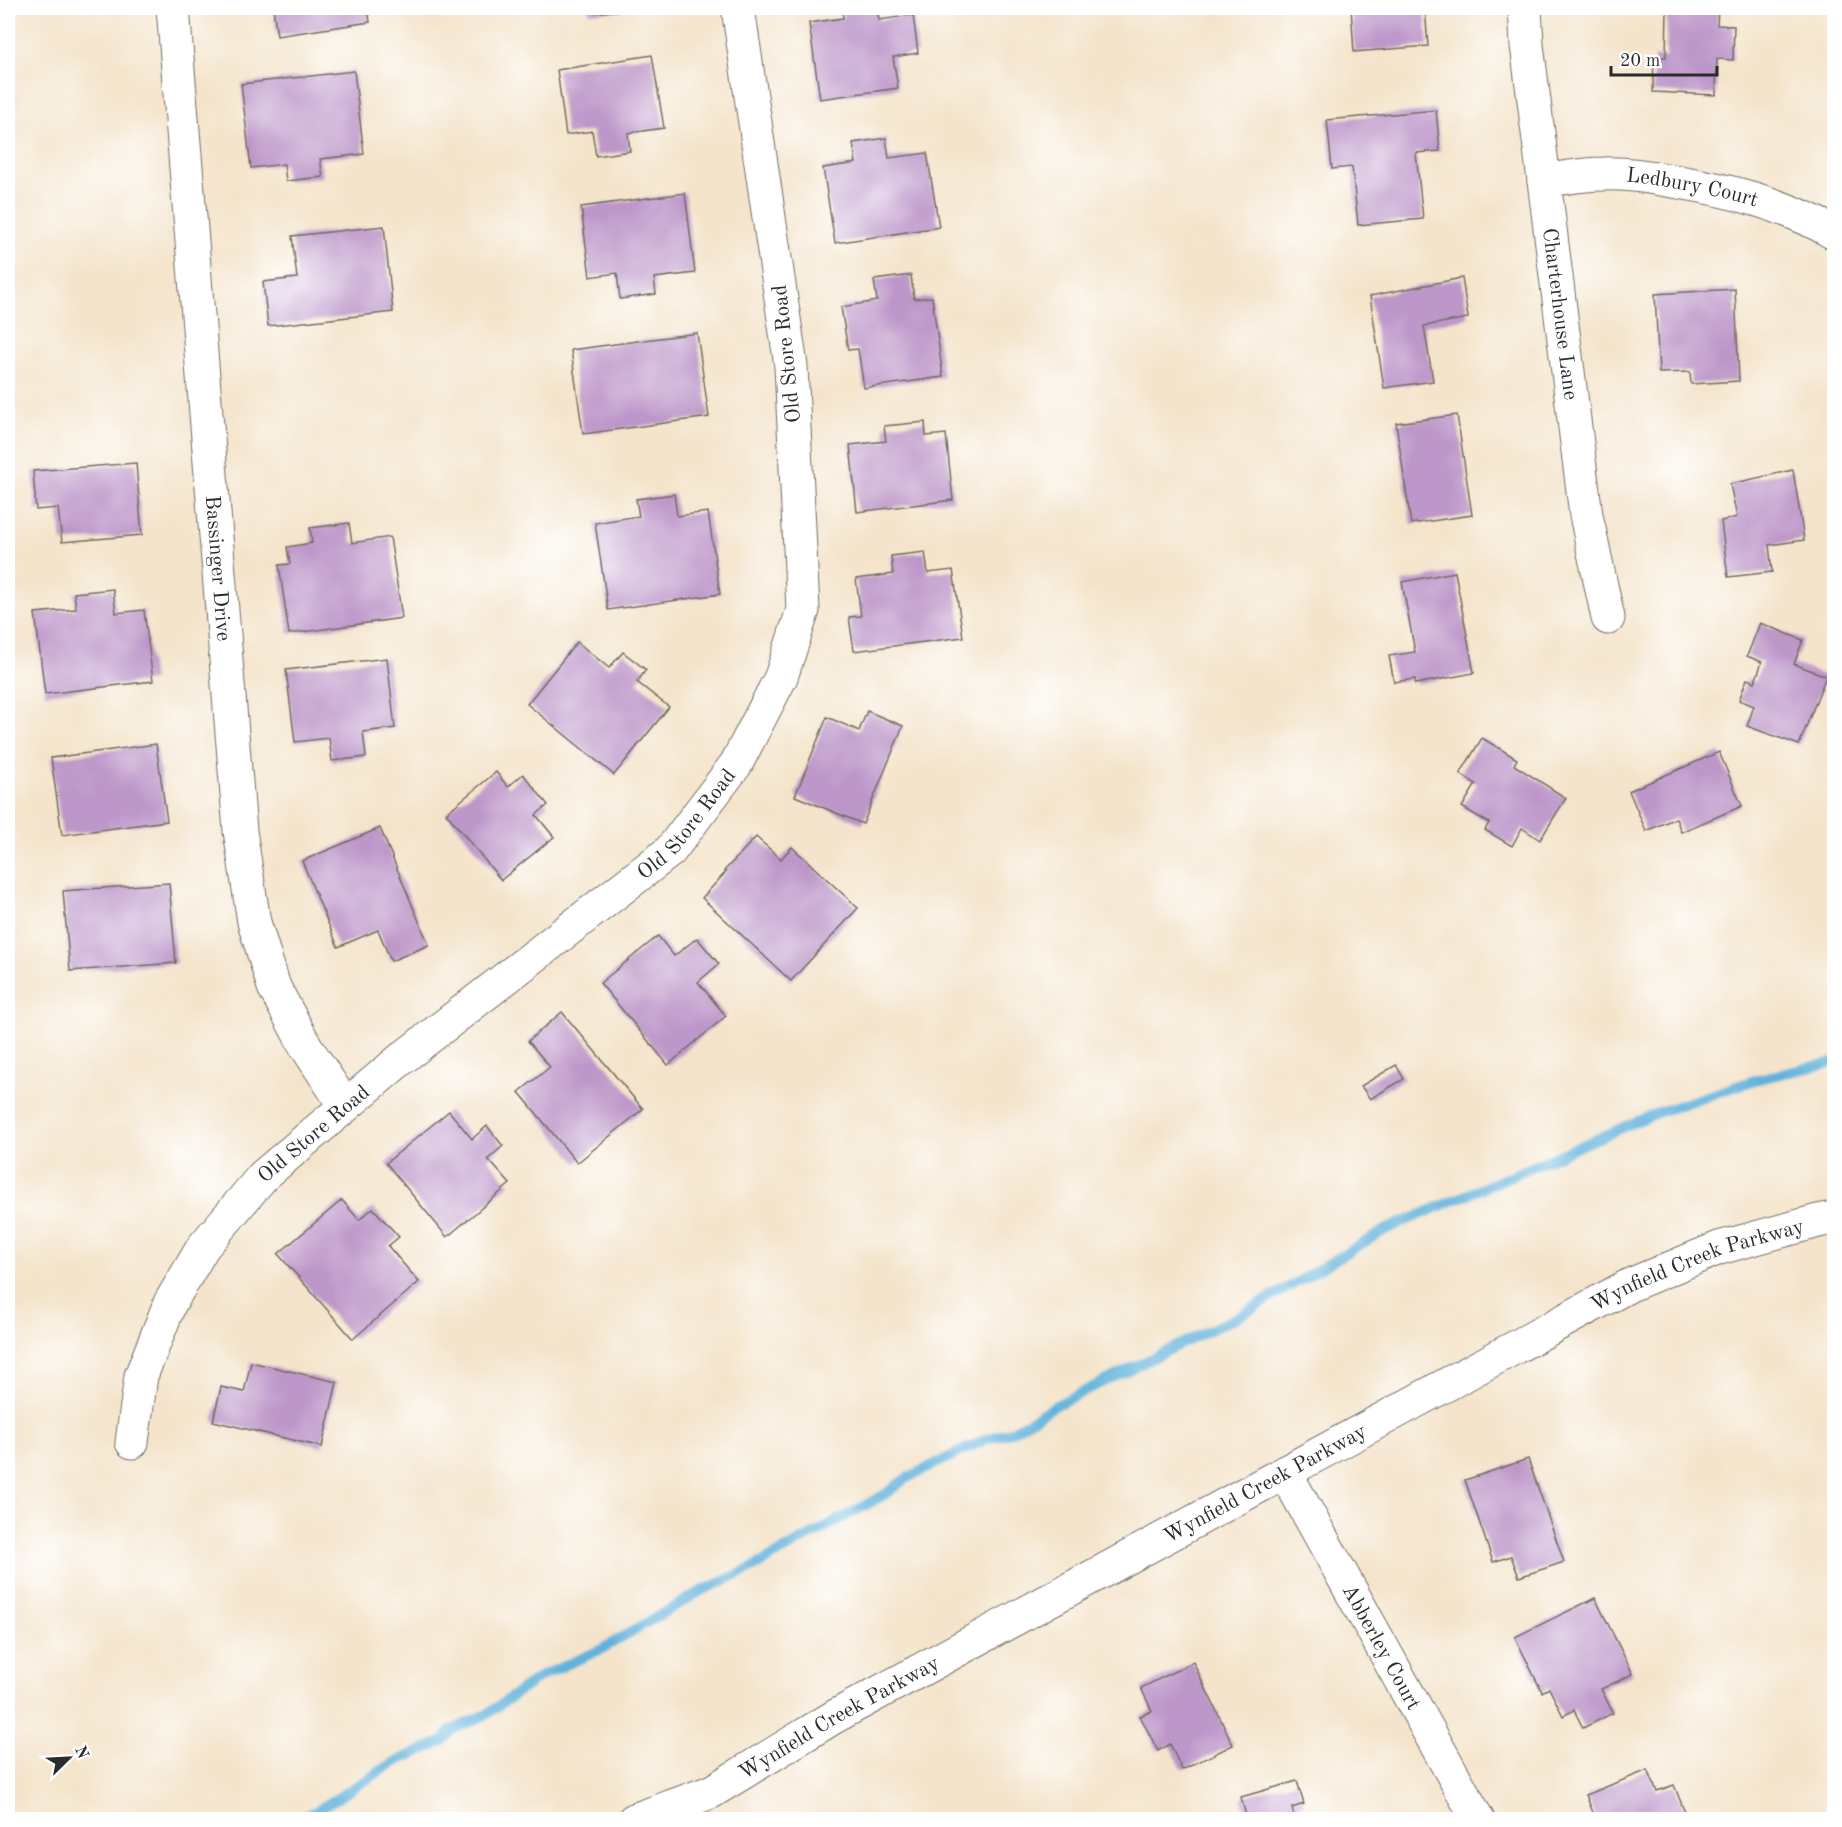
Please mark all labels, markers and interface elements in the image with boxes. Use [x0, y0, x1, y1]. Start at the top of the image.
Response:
scale bar [1611, 39, 1718, 77]
text: 20 m [1620, 52, 1660, 70]
street label: Ledbury Court [1625, 165, 1760, 212]
street label: Charterhouse Lane [1538, 227, 1580, 401]
street label: Old Store Road [770, 284, 805, 424]
street label: Bassinger Drive [201, 495, 234, 642]
street label: Old Store Road [634, 766, 740, 884]
street label: Old Store Road [254, 1082, 374, 1188]
street label: Wynfield Creek Parkway [1588, 1216, 1807, 1316]
street label: Wynfield Creek Parkway [1161, 1421, 1370, 1548]
street label: Abberley Court [1338, 1581, 1424, 1714]
street label: Wynfield Creek Parkway [736, 1653, 943, 1784]
north arrow [39, 1728, 99, 1788]
text: N [71, 1744, 91, 1762]

